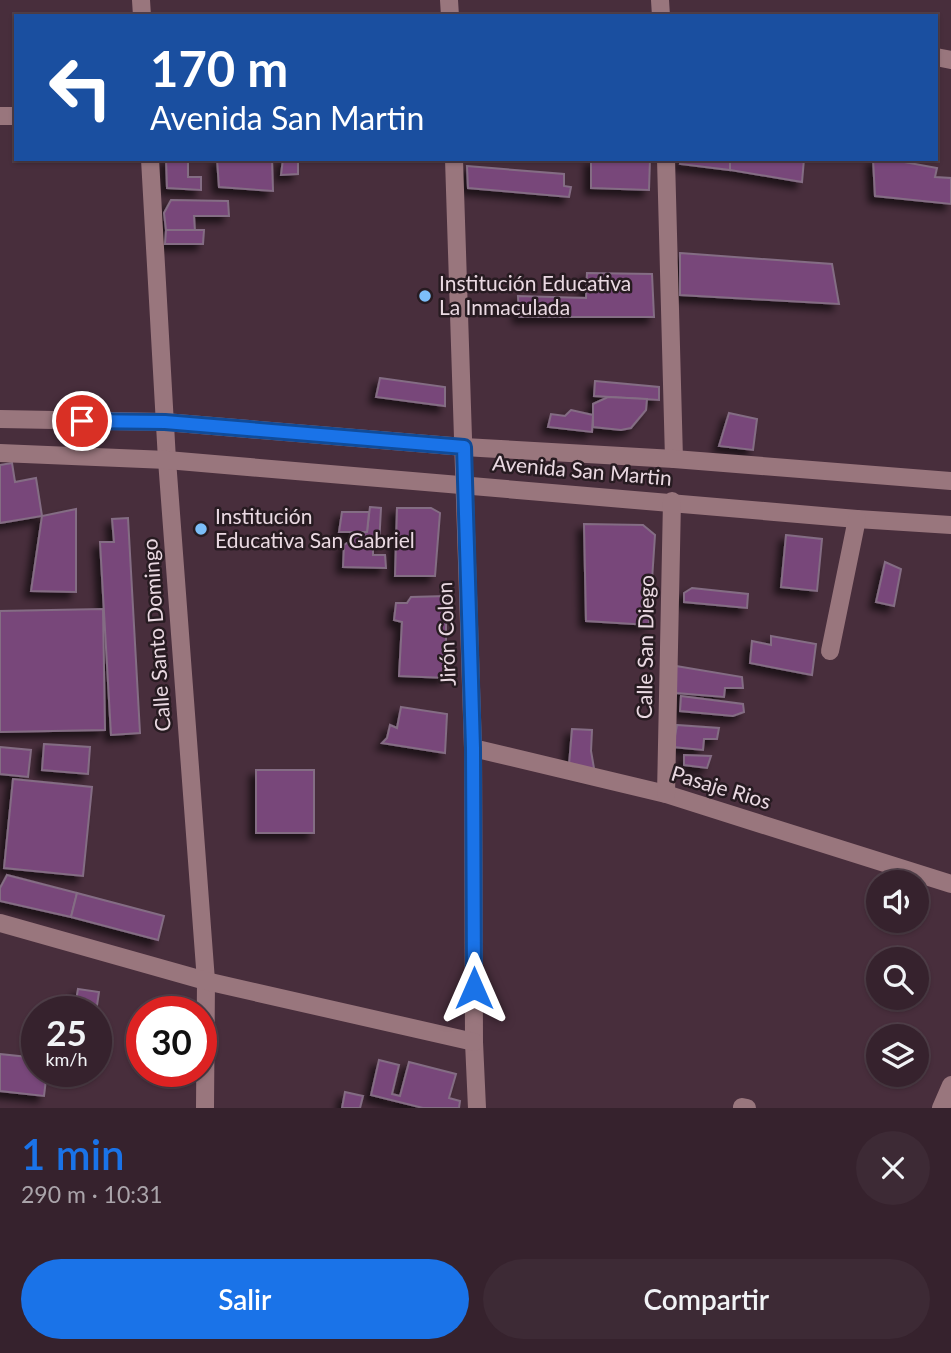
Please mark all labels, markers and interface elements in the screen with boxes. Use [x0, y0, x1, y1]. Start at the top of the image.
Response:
text: 170 m [150, 39, 288, 97]
icon: left [35, 42, 126, 133]
text: Avenida San Martin [150, 98, 424, 137]
place label: Institución Educativa La Inmaculada [439, 270, 631, 319]
marker: Institución Educativa La Inmaculada [417, 288, 433, 304]
pin [52, 391, 112, 451]
icon: arrive [63, 402, 101, 440]
street label: Avenida San Martin [491, 449, 673, 490]
place label: Institución Educativa San Gabriel [215, 503, 415, 552]
marker: Institución Educativa San Gabriel [193, 521, 209, 537]
street label: Calle Santo Domingo [136, 538, 175, 732]
street label: Calle San Diego [631, 575, 658, 719]
street label: Jirón Colon [431, 582, 460, 687]
street label: Pasaje Rios [669, 760, 774, 814]
map controls [866, 870, 929, 1087]
button: sound [866, 870, 929, 933]
button: search [866, 947, 929, 1010]
position arrow [437, 951, 511, 1025]
speed limit sign: 30 [126, 996, 217, 1087]
text: 25 [46, 1011, 87, 1053]
button: layers [866, 1024, 929, 1087]
text: km/h [45, 1048, 88, 1070]
text: 1 min [21, 1129, 125, 1179]
button: close [856, 1131, 930, 1205]
text: 290 m · 10:31 [21, 1180, 163, 1208]
button: Salir [21, 1259, 469, 1339]
button: Compartir [483, 1259, 930, 1339]

